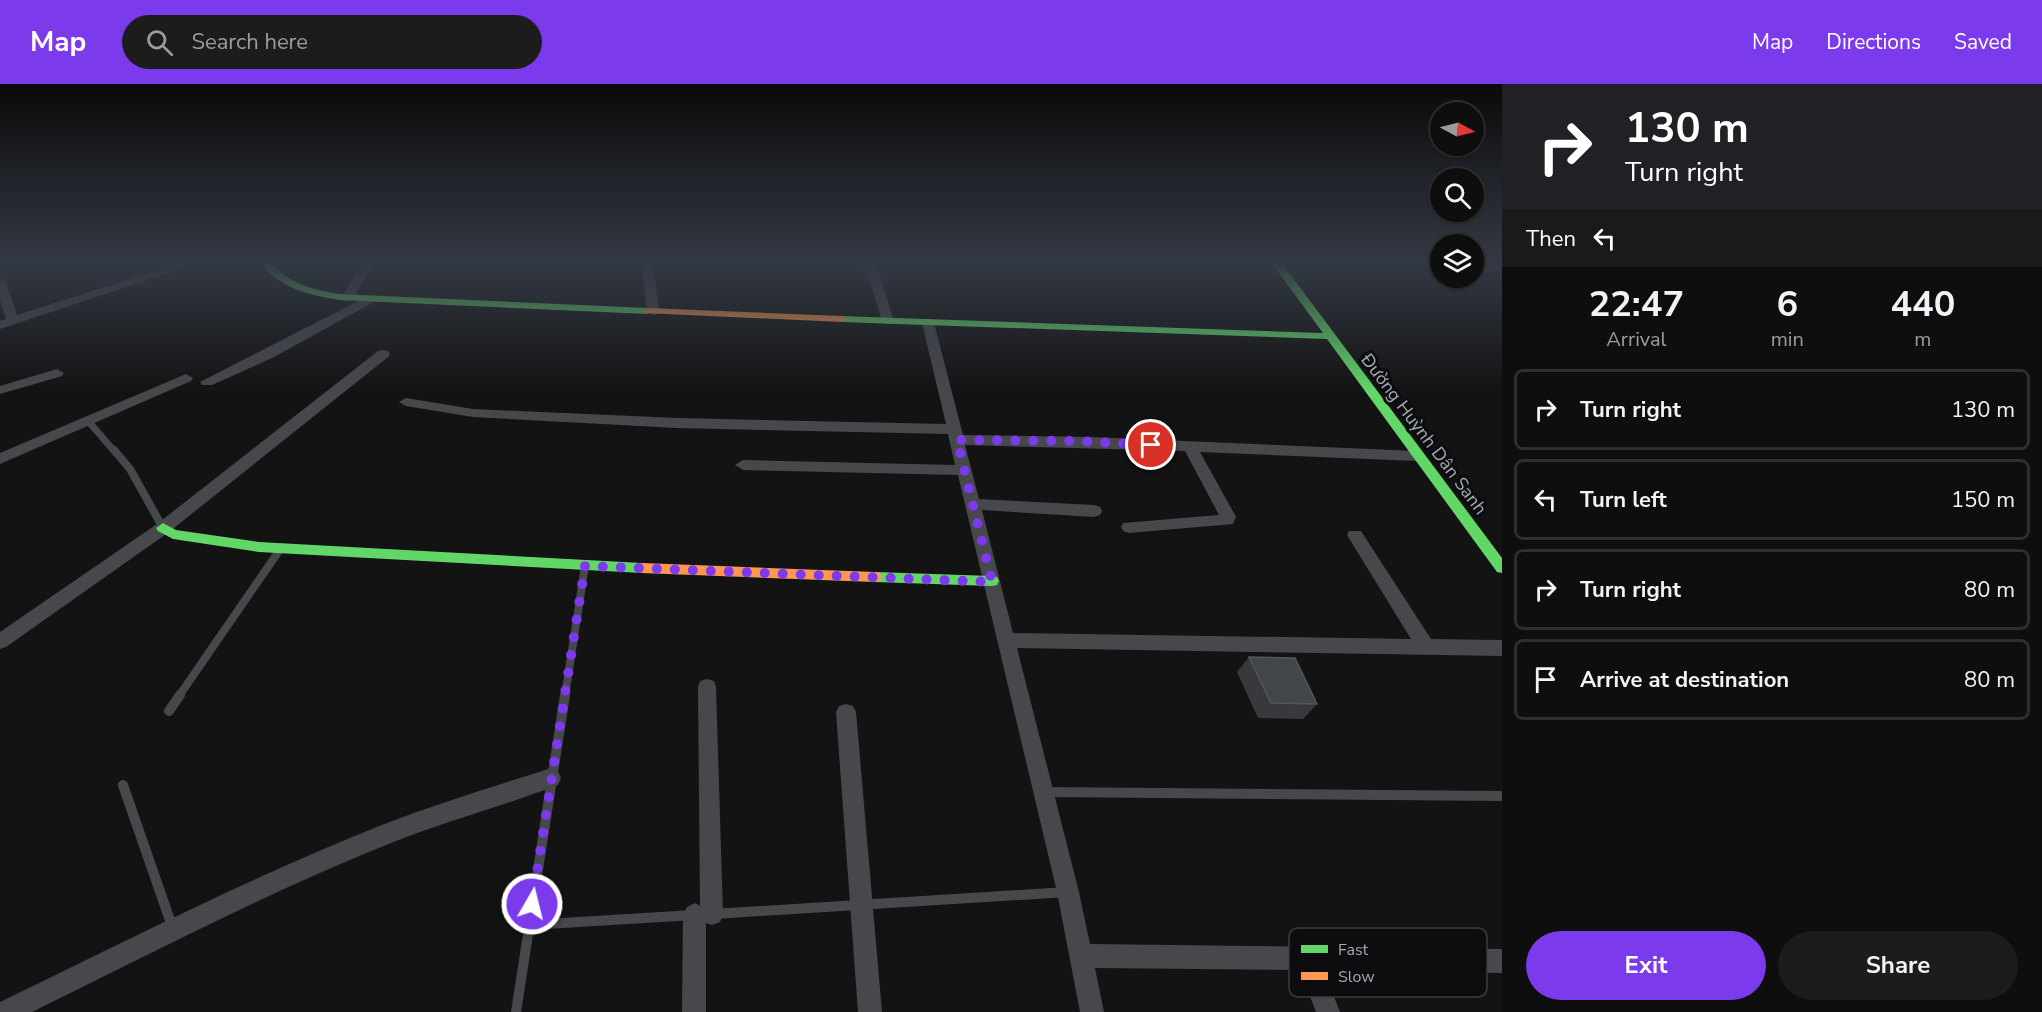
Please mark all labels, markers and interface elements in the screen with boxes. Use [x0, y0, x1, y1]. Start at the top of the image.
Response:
search box [122, 15, 542, 69]
text: Map [30, 23, 86, 61]
icon: search [143, 26, 176, 59]
text: Search here [191, 27, 308, 57]
text: Map [1752, 28, 1793, 56]
text: Directions [1826, 28, 1921, 56]
text: Saved [1954, 28, 2012, 56]
text: 130 m [1625, 100, 1749, 157]
north arrow [1430, 102, 1484, 156]
map controls [1430, 102, 1484, 288]
icon: right [1526, 108, 1604, 186]
text: Turn right [1625, 154, 1743, 191]
button: search [1430, 168, 1484, 222]
icon: left [1588, 222, 1621, 255]
text: Then [1526, 224, 1576, 254]
button: layers [1430, 234, 1484, 288]
text: 22:47 [1589, 280, 1684, 329]
text: 6 [1776, 280, 1798, 329]
text: 440 [1890, 280, 1955, 329]
text: Arrival [1606, 326, 1666, 353]
text: min [1771, 326, 1804, 353]
text: m [1914, 326, 1931, 353]
street label: Đường Huỳnh Dân Sanh [1355, 348, 1493, 519]
icon: right [1529, 393, 1562, 426]
text: Turn right [1580, 395, 1681, 425]
text: 130 m [1951, 395, 2015, 425]
pin [1125, 419, 1176, 470]
icon: arrive [1134, 428, 1167, 461]
icon: left [1529, 483, 1562, 516]
text: Turn left [1580, 485, 1667, 515]
text: 150 m [1951, 485, 2015, 515]
icon: right [1529, 573, 1562, 606]
text: Turn right [1580, 575, 1681, 605]
text: 80 m [1964, 575, 2015, 605]
icon: arrive [1529, 663, 1562, 696]
text: Arrive at destination [1580, 665, 1789, 695]
text: 80 m [1964, 665, 2015, 695]
position arrow [500, 872, 564, 936]
legend [1289, 928, 1487, 997]
button: Exit [1526, 931, 1766, 1000]
button: Share [1778, 931, 2018, 1000]
text: Fast [1338, 939, 1369, 961]
text: Slow [1338, 966, 1375, 988]

